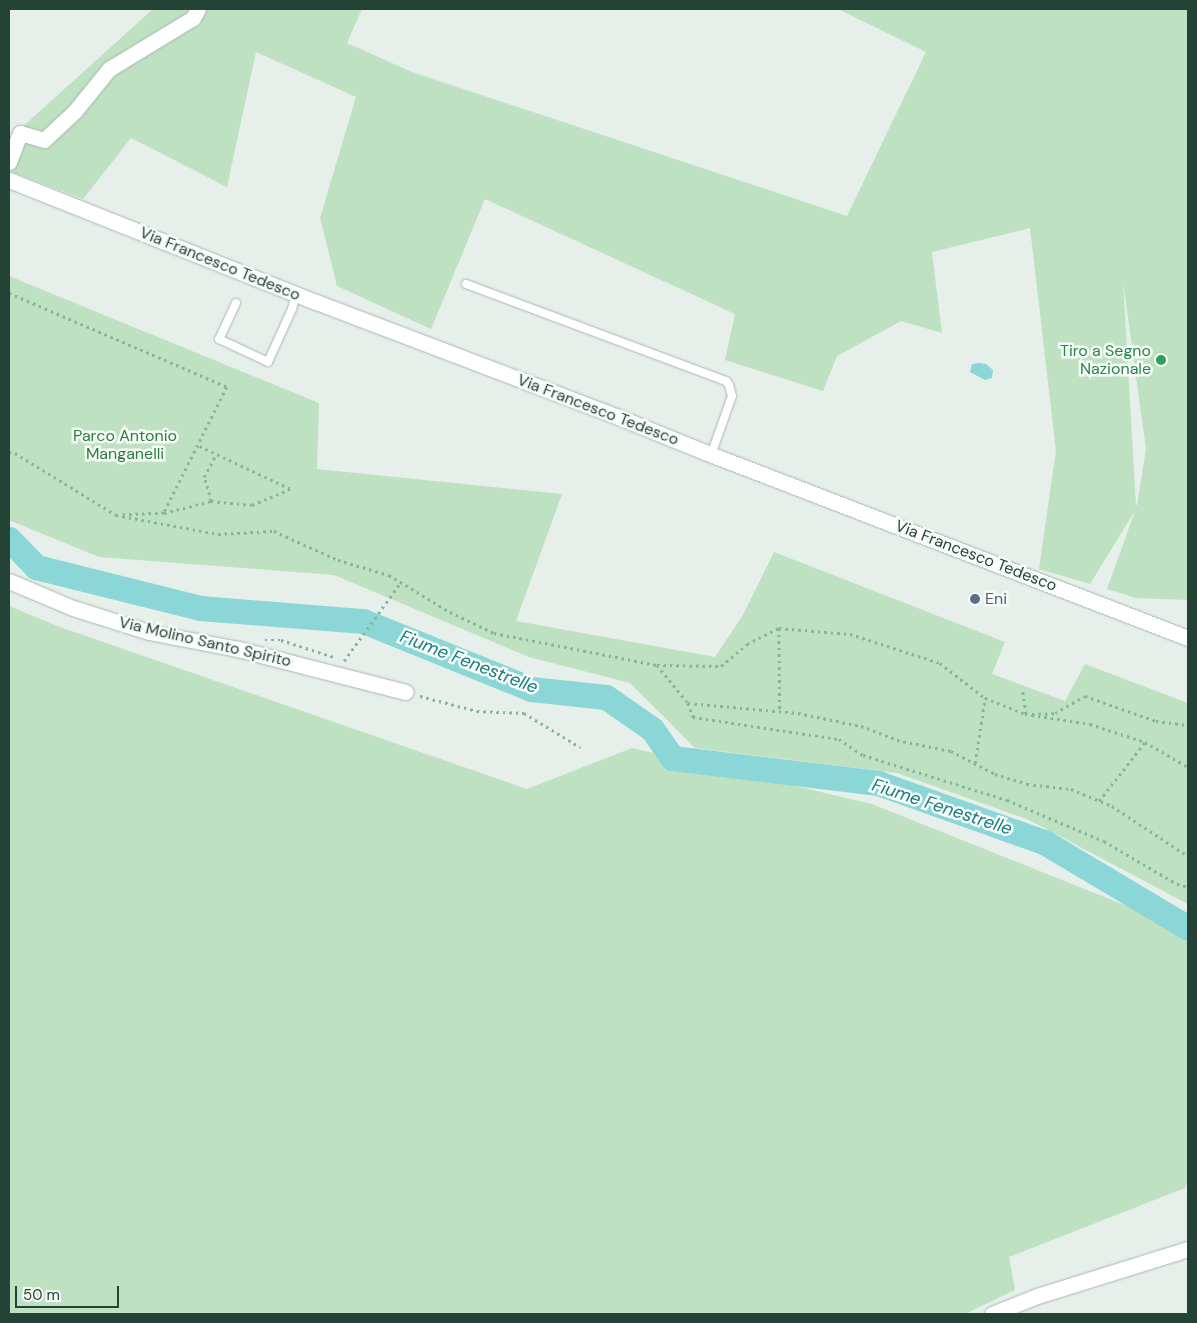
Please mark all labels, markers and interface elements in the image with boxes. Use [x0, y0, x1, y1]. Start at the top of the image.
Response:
street label: Via Francesco Tedesco [137, 223, 303, 305]
place label: Tiro a Segno Nazionale [1060, 341, 1151, 379]
marker: Tiro a Segno Nazionale [1155, 354, 1167, 366]
street label: Via Francesco Tedesco [515, 370, 681, 450]
park label: Parco Antonio Manganelli [73, 426, 177, 464]
street label: Via Francesco Tedesco [893, 516, 1059, 596]
place label: Eni [985, 589, 1007, 609]
marker: Eni [969, 593, 981, 605]
street label: Via Molino Santo Spirito [117, 613, 293, 671]
water label: Fiume Fenestrelle [397, 626, 541, 698]
water label: Fiume Fenestrelle [869, 774, 1015, 840]
scale bar [18, 1276, 121, 1308]
text: 50 m [23, 1285, 60, 1305]

